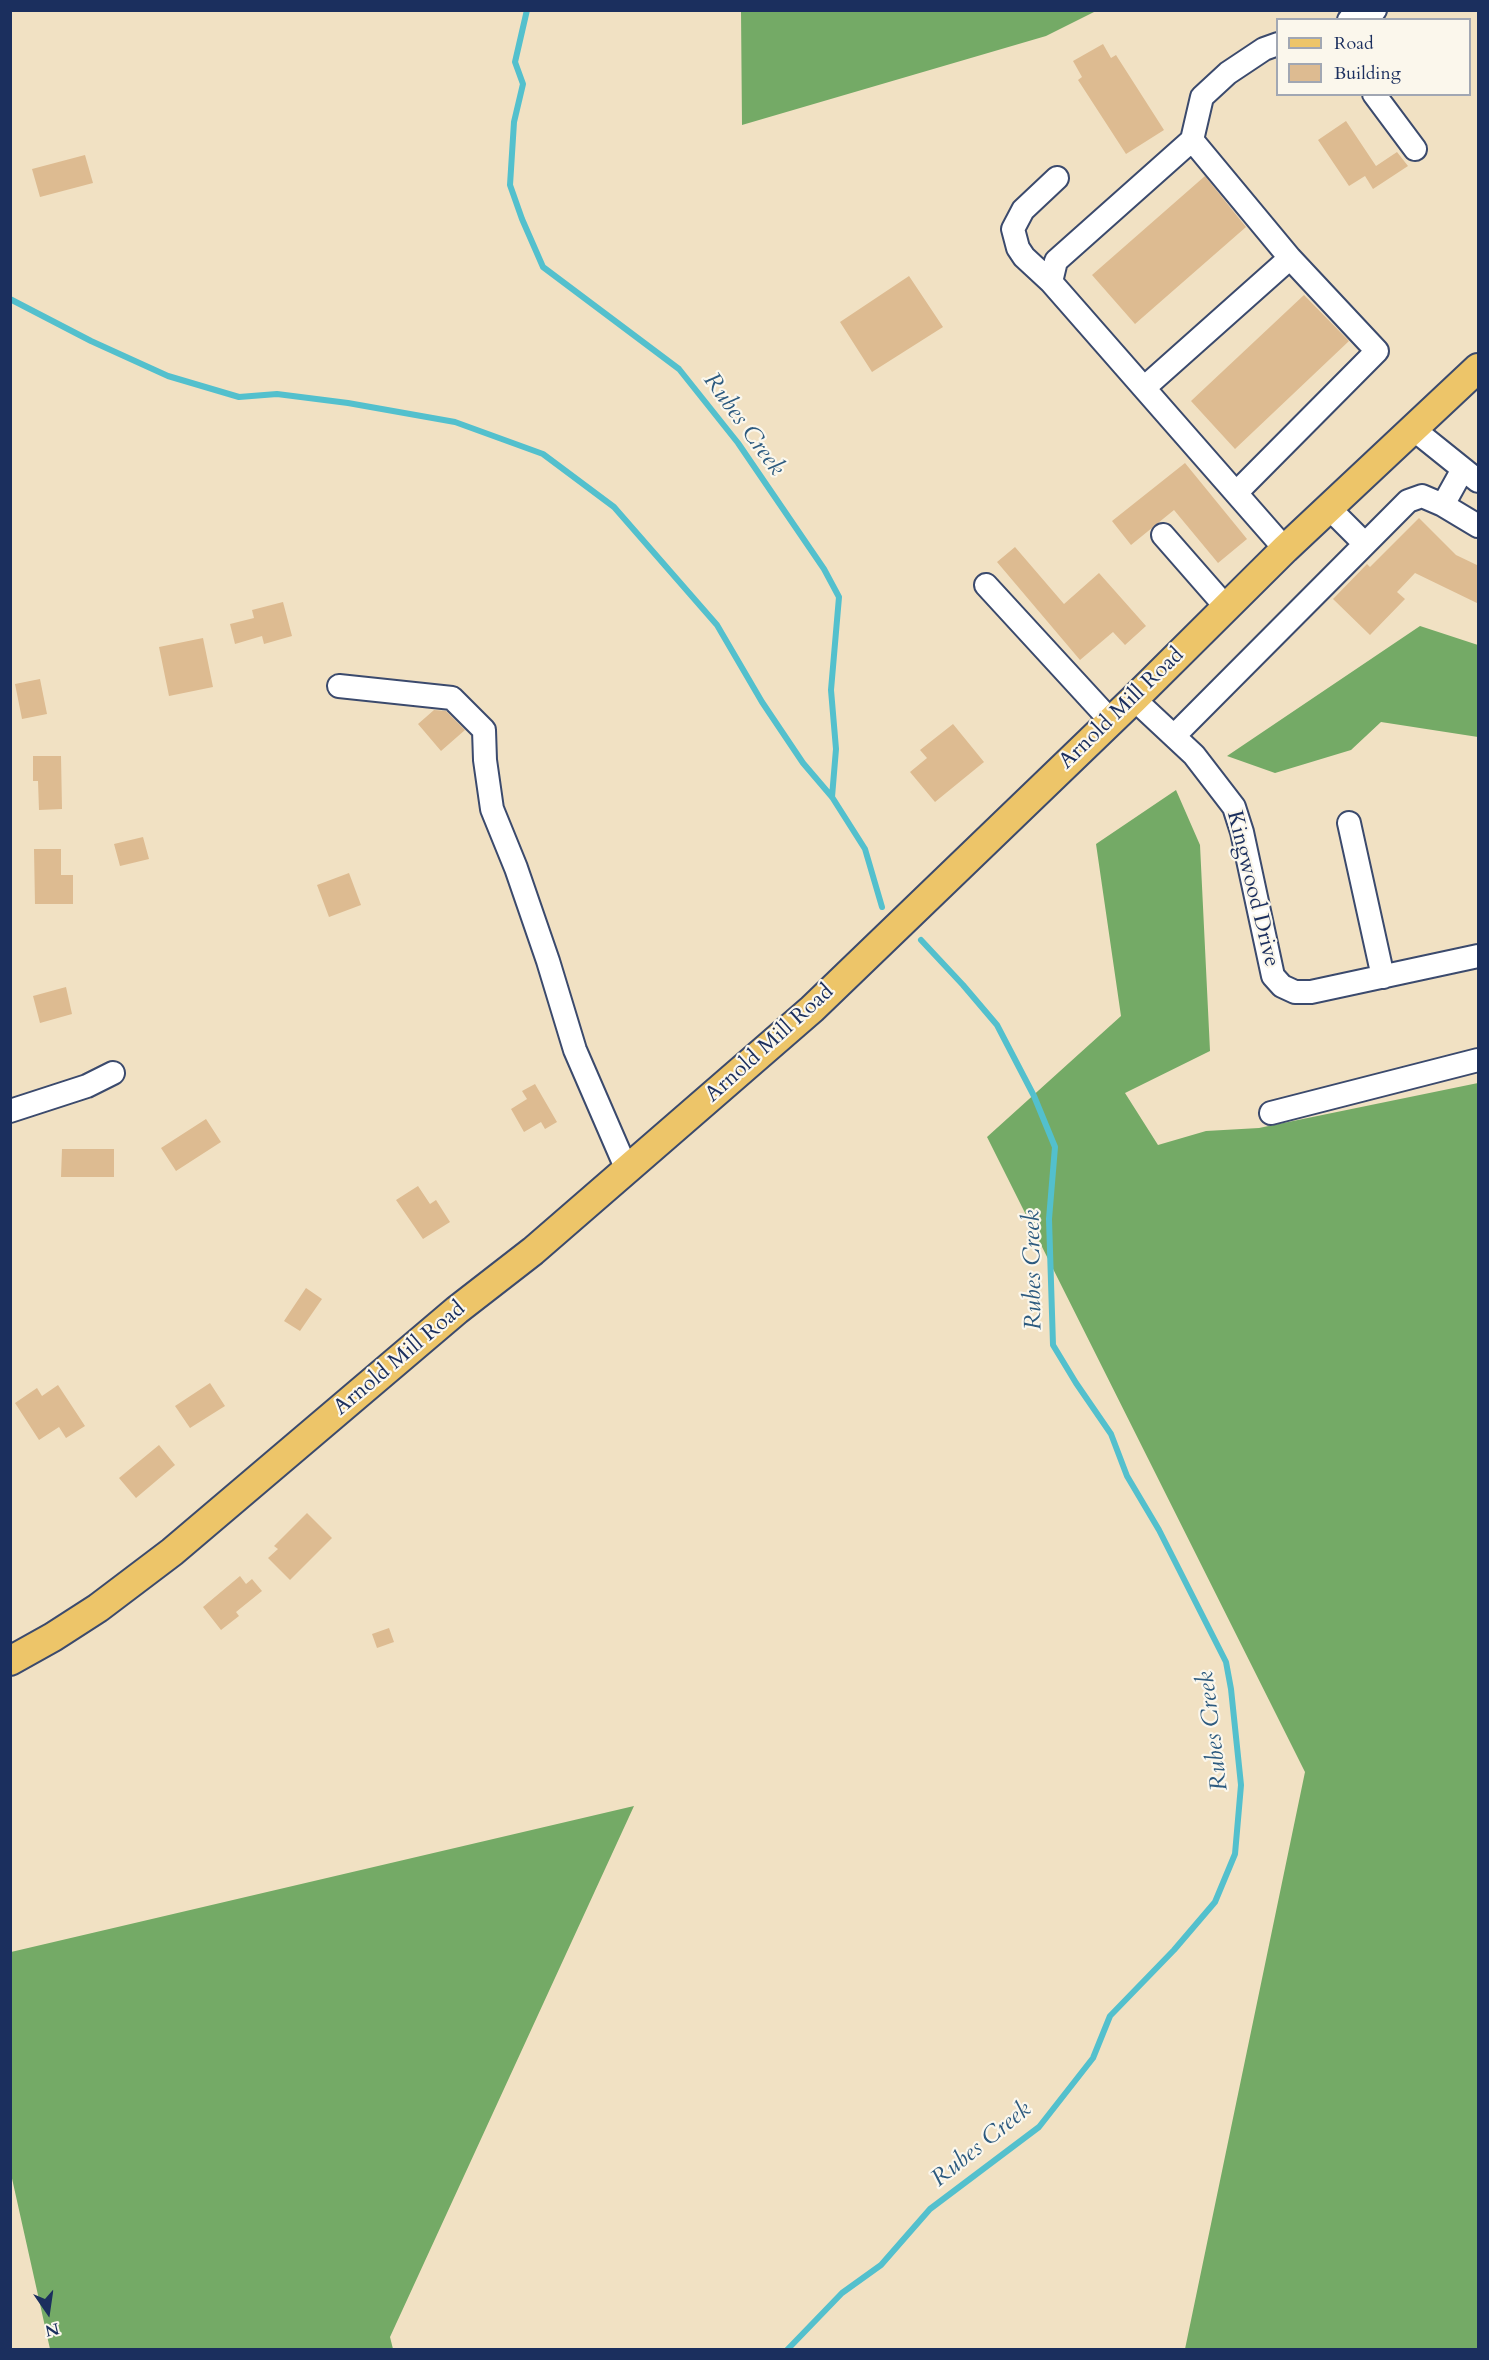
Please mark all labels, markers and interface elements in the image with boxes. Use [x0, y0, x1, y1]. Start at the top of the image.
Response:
legend [1276, 18, 1471, 96]
text: Road [1334, 31, 1374, 56]
text: Building [1334, 61, 1401, 86]
water label: Rubes Creek [696, 368, 790, 482]
street label: Arnold Mill Road [1054, 643, 1190, 775]
street label: Kingwood Drive [1220, 808, 1284, 970]
street label: Arnold Mill Road [700, 979, 840, 1109]
water label: Rubes Creek [1019, 1210, 1049, 1330]
street label: Arnold Mill Road [329, 1296, 471, 1422]
water label: Rubes Creek [1192, 1670, 1236, 1792]
water label: Rubes Creek [926, 2096, 1038, 2194]
north arrow [18, 2282, 78, 2342]
text: N [43, 2317, 61, 2342]

